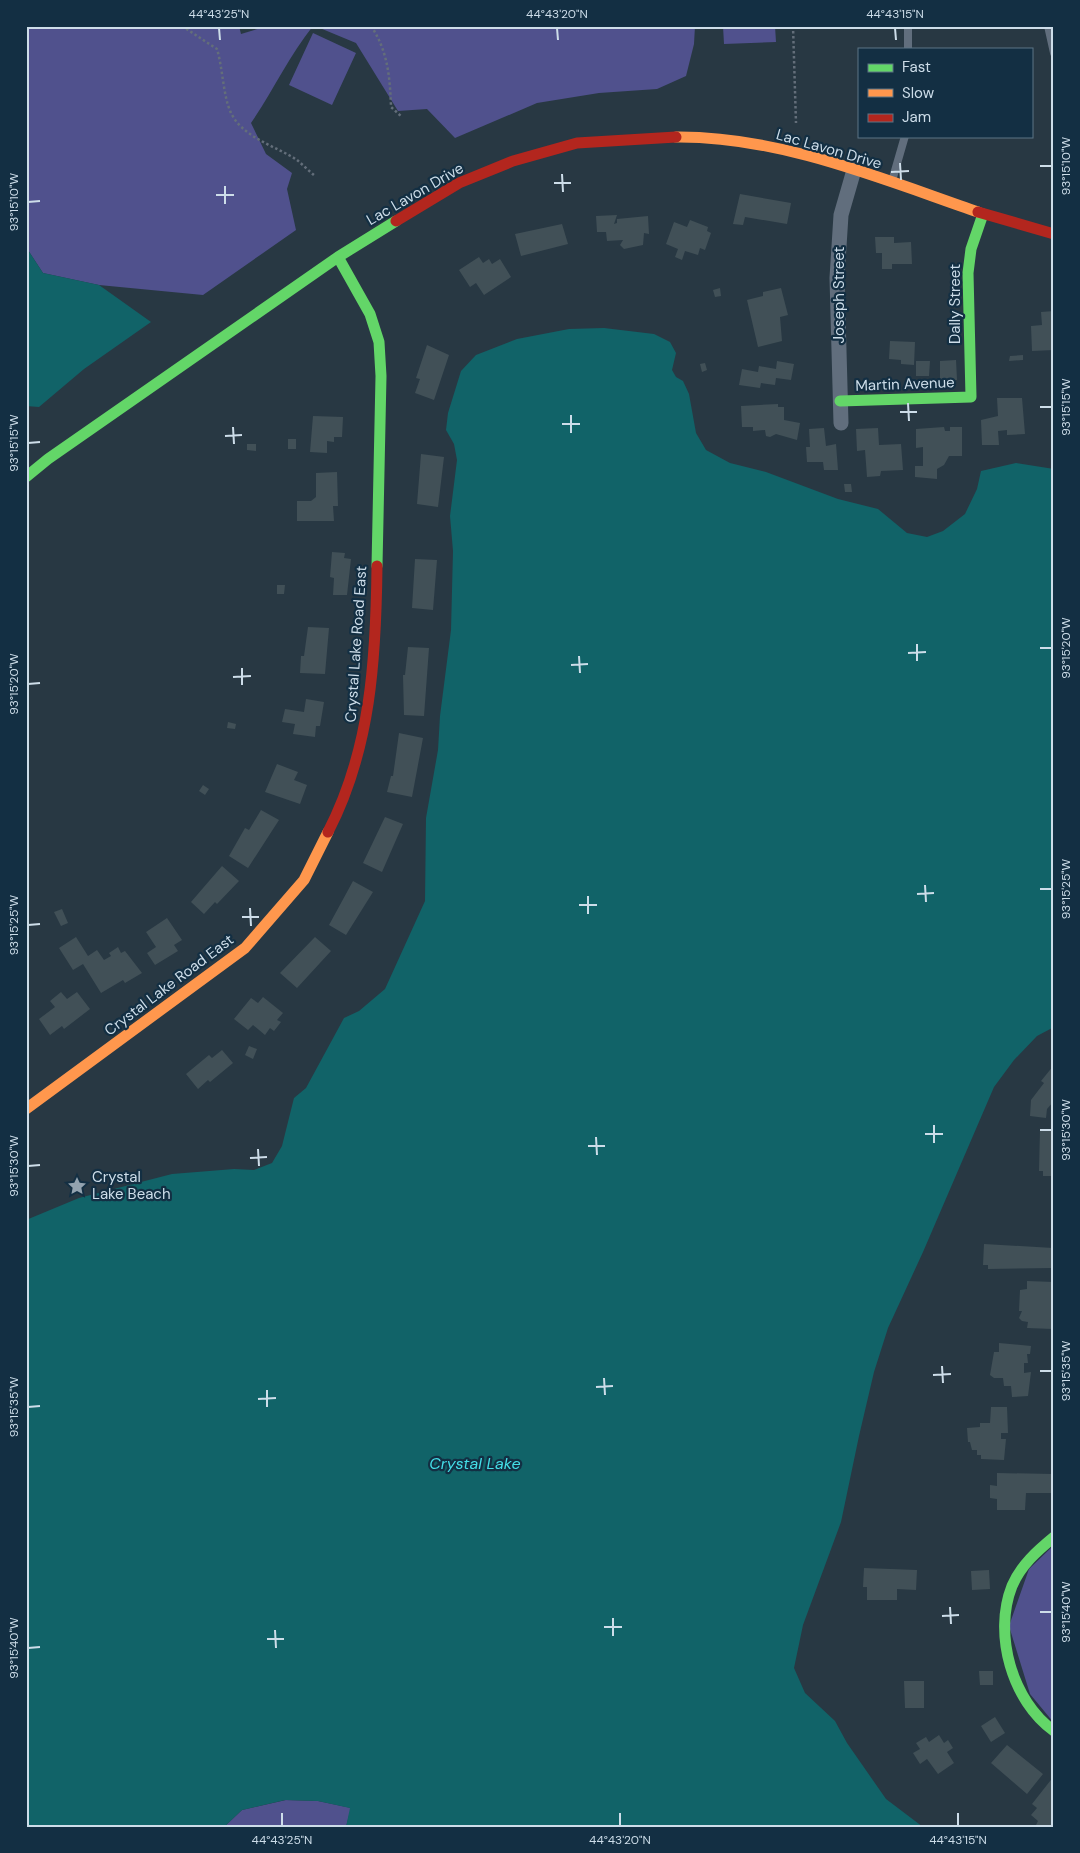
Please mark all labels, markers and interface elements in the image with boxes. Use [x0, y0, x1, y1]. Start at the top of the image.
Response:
text: 44°43'25"N [189, 6, 249, 22]
text: 44°43'20"N [526, 6, 588, 22]
text: 44°43'15"N [866, 6, 924, 22]
legend [858, 48, 1032, 138]
text: Fast [902, 57, 931, 77]
text: Slow [902, 83, 935, 103]
text: Jam [902, 107, 931, 127]
street label: Lac Lavon Drive [774, 124, 884, 174]
text: 93°15'10"W [1058, 136, 1074, 195]
street label: Lac Lavon Drive [363, 158, 467, 230]
text: 93°15'10"W [6, 172, 22, 231]
street label: Joseph Street [829, 246, 849, 343]
street label: Dally Street [945, 264, 965, 344]
street label: Martin Avenue [855, 372, 955, 396]
text: 93°15'15"W [1058, 378, 1074, 436]
text: 93°15'15"W [6, 414, 22, 472]
street label: Crystal Lake Road East [341, 565, 371, 723]
text: 93°15'20"W [1058, 617, 1074, 679]
text: 93°15'20"W [6, 653, 22, 715]
text: 93°15'25"W [1058, 858, 1074, 919]
text: 93°15'25"W [6, 894, 22, 955]
street label: Crystal Lake Road East [100, 930, 238, 1040]
text: 93°15'30"W [1058, 1099, 1074, 1161]
text: 93°15'30"W [6, 1135, 22, 1197]
place label: Crystal Lake Beach [92, 1167, 171, 1204]
place icon: Crystal Lake Beach [66, 1175, 88, 1197]
text: 93°15'35"W [1058, 1340, 1074, 1401]
text: 93°15'35"W [6, 1376, 22, 1437]
water label: Crystal Lake [429, 1453, 521, 1474]
text: 93°15'40"W [1058, 1581, 1074, 1643]
text: 93°15'40"W [6, 1617, 22, 1679]
text: 44°43'25"N [252, 1832, 312, 1848]
text: 44°43'20"N [589, 1832, 651, 1848]
text: 44°43'15"N [929, 1832, 987, 1848]

